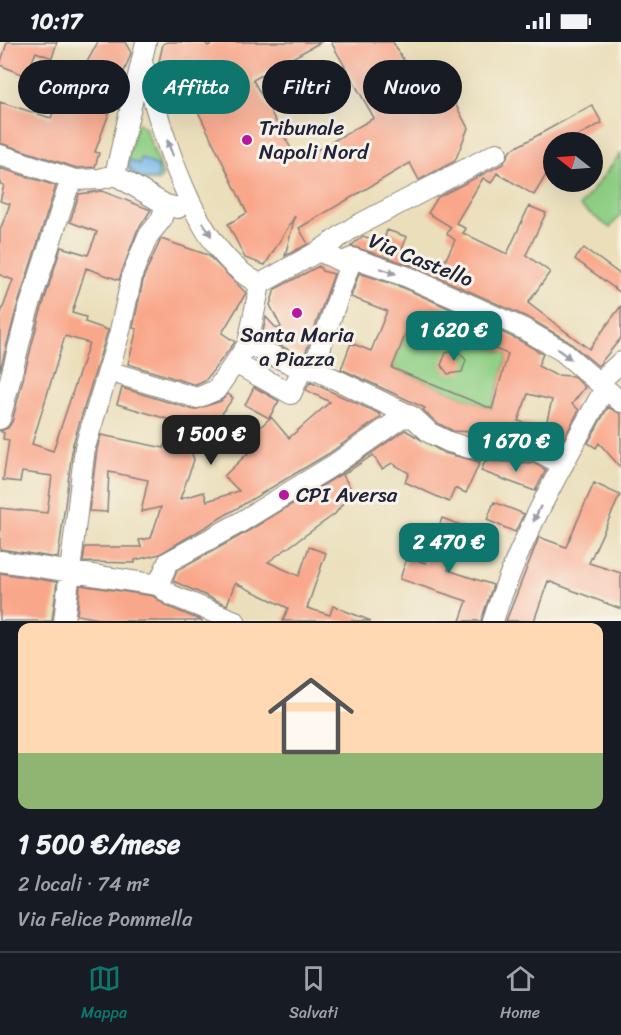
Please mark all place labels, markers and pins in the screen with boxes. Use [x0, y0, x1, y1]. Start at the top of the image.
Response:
place label: Tribunale Napoli Nord [259, 109, 370, 171]
marker: Tribunale Napoli Nord [240, 133, 254, 147]
marker: Santa Maria a Piazza [290, 306, 304, 320]
pin: 1 620 € [399, 311, 509, 362]
place label: Santa Maria a Piazza [240, 316, 354, 378]
pin: 1 500 € [156, 415, 266, 466]
pin: 1 670 € [461, 422, 571, 473]
place label: CPI Aversa [296, 476, 398, 514]
marker: CPI Aversa [277, 488, 291, 502]
pin: 2 470 € [394, 523, 504, 574]

